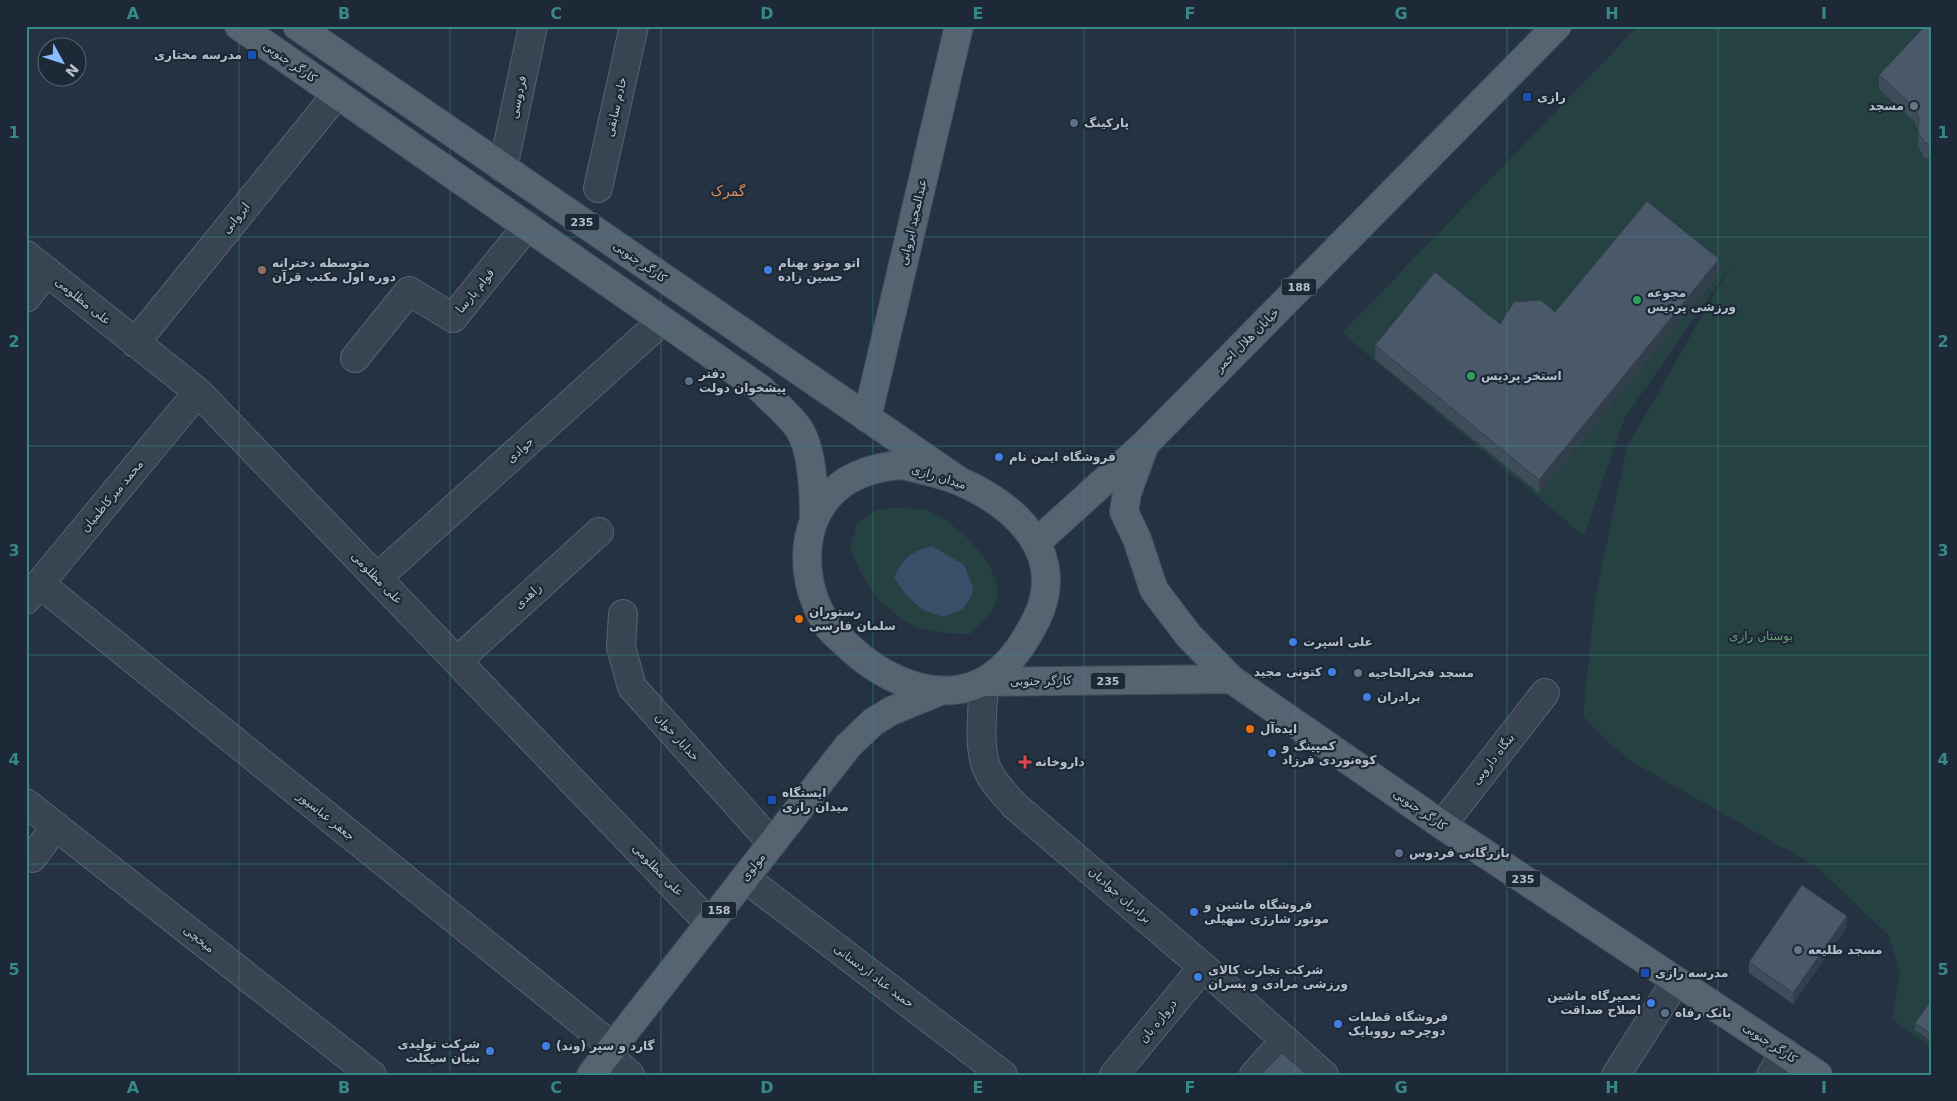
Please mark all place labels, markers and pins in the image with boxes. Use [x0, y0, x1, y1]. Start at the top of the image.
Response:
place label: مدرسه مختاری [154, 48, 242, 62]
marker: مدرسه مختاری [246, 49, 258, 61]
place label: رازی [1537, 90, 1566, 104]
marker: رازی [1521, 91, 1533, 103]
place label: مسجد [1869, 99, 1904, 113]
marker: مسجد [1908, 100, 1920, 112]
place label: پارکینگ [1084, 116, 1129, 130]
marker: پارکینگ [1068, 117, 1080, 129]
place label: متوسطه دخترانه دوره اول مکتب قرآن [272, 256, 396, 285]
place label: اتو موتو بهنام حسین زاده [778, 256, 860, 284]
marker: متوسطه دخترانه دوره اول مکتب قرآن [256, 264, 268, 276]
marker: اتو موتو بهنام حسین زاده [762, 264, 774, 276]
place label: مجوعه ورزشی پردیس [1647, 286, 1736, 315]
marker: مجوعه ورزشی پردیس [1631, 294, 1643, 306]
place label: دفتر پیشخوان دولت [698, 367, 786, 396]
place label: استخر پردیس [1481, 369, 1562, 383]
marker: استخر پردیس [1465, 370, 1477, 382]
marker: دفتر پیشخوان دولت [683, 375, 695, 387]
place label: فروشگاه ایمن نام [1009, 450, 1116, 465]
marker: فروشگاه ایمن نام [993, 451, 1005, 463]
place label: رستوران سلمان فارسی [809, 605, 896, 633]
marker: رستوران سلمان فارسی [793, 613, 805, 625]
place label: علی اسپرت [1303, 635, 1373, 649]
marker: علی اسپرت [1287, 636, 1299, 648]
place label: کتونی مجید [1254, 665, 1322, 680]
marker: کتونی مجید [1326, 666, 1338, 678]
place label: مسجد فخرالحاجیه [1368, 666, 1474, 680]
marker: مسجد فخرالحاجیه [1352, 667, 1364, 679]
place label: برادران [1377, 690, 1421, 704]
marker: برادران [1361, 691, 1373, 703]
place label: ایده‌آل [1260, 721, 1297, 736]
marker: ایده‌آل [1244, 723, 1256, 735]
place label: کمپینگ و کوه‌نوردی فرزاد [1281, 739, 1376, 768]
marker: کمپینگ و کوه‌نوردی فرزاد [1266, 747, 1278, 759]
place label: داروخانه [1035, 755, 1085, 770]
marker: داروخانه [1019, 756, 1031, 768]
place label: ایستگاه میدان رازی [782, 786, 849, 814]
marker: ایستگاه میدان رازی [766, 794, 778, 806]
place label: بازرگانی فردوس [1409, 846, 1510, 861]
marker: بازرگانی فردوس [1393, 847, 1405, 859]
place label: فروشگاه ماشين و موتور شارژی سهيلی [1203, 898, 1329, 927]
marker: فروشگاه ماشين و موتور شارژی سهيلی [1188, 906, 1200, 918]
place label: مسجد طلیعه [1808, 943, 1883, 957]
marker: مسجد طلیعه [1792, 944, 1804, 956]
place label: شرکت تجارت کالای ورزشی مرادی و پسران [1208, 963, 1348, 992]
place label: مدرسه رازی [1655, 966, 1728, 980]
marker: مدرسه رازی [1639, 967, 1651, 979]
marker: شرکت تجارت کالای ورزشی مرادی و پسران [1192, 971, 1204, 983]
place label: تعمیرگاه ماشین اصلاح صداقت [1547, 989, 1641, 1017]
marker: تعمیرگاه ماشین اصلاح صداقت [1645, 997, 1657, 1009]
place label: بانک رفاه [1675, 1006, 1731, 1020]
marker: بانک رفاه [1659, 1007, 1671, 1019]
place label: فروشگاه قطعات دوچرخه رووبایک [1348, 1010, 1448, 1039]
marker: فروشگاه قطعات دوچرخه رووبایک [1332, 1018, 1344, 1030]
place label: شرکت تولیدی بنیان سیکلت [398, 1037, 480, 1065]
place label: گارد و سپر (وند) [556, 1039, 655, 1054]
marker: گارد و سپر (وند) [540, 1040, 552, 1052]
marker: شرکت تولیدی بنیان سیکلت [484, 1045, 496, 1057]

